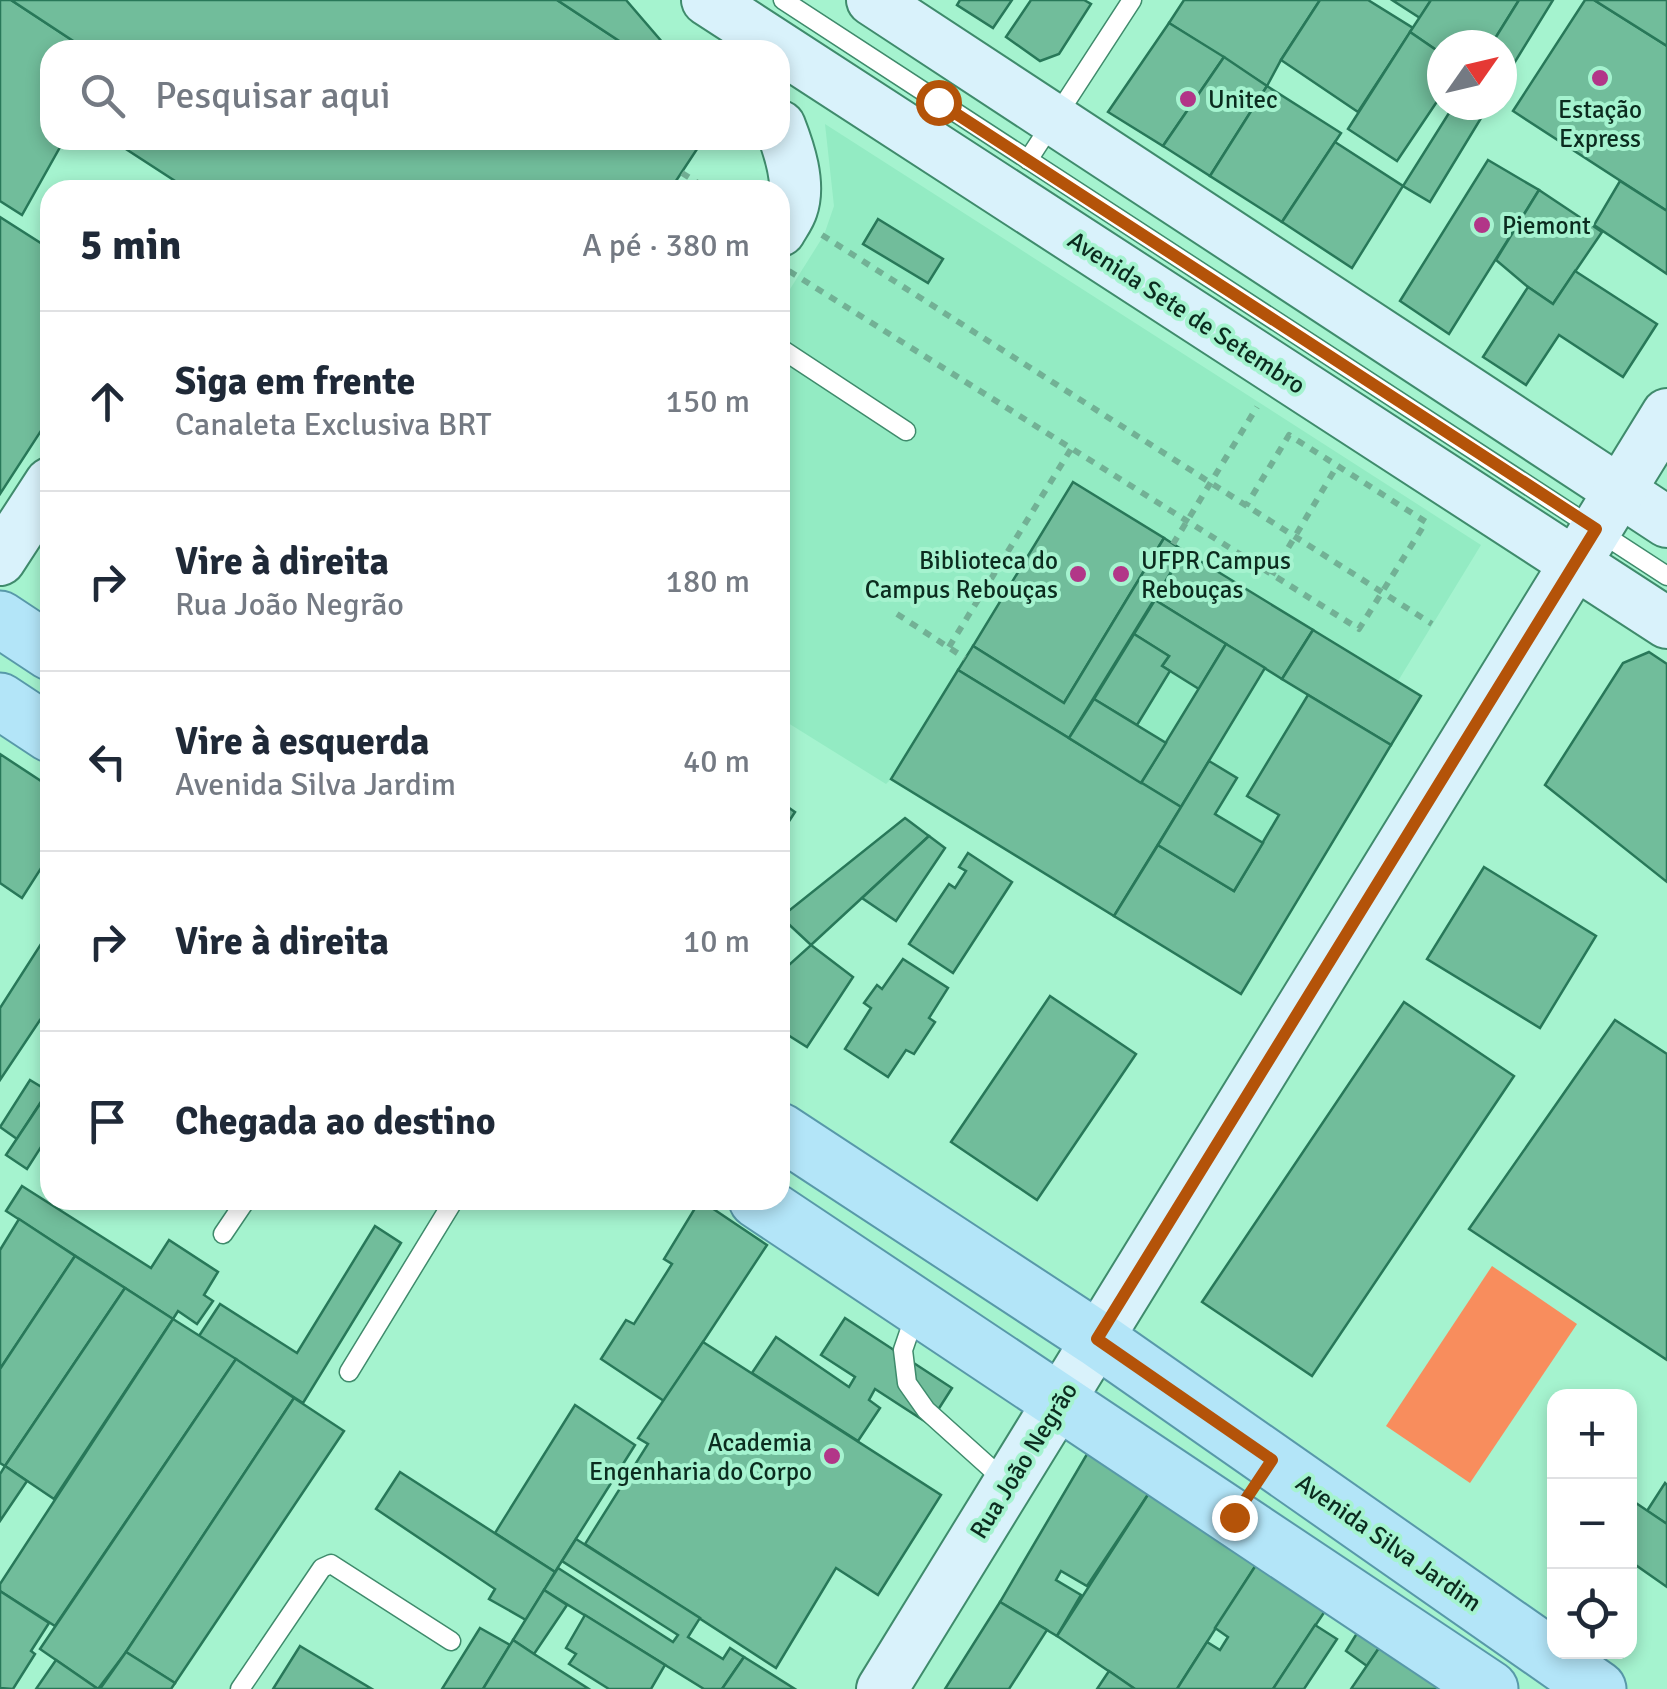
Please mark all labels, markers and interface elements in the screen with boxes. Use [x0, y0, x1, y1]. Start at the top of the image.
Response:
north arrow [1427, 30, 1517, 120]
search box [40, 40, 790, 150]
marker: Estação Express [1589, 67, 1611, 89]
icon: search [75, 68, 130, 123]
text: Pesquisar aqui [155, 72, 391, 119]
route start [916, 80, 962, 126]
place label: Unitec [1208, 84, 1278, 115]
marker: Unitec [1177, 88, 1199, 110]
place label: Estação Express [1558, 94, 1642, 154]
place label: Piemont [1502, 210, 1591, 241]
marker: Piemont [1471, 214, 1493, 236]
text: 5 min [80, 220, 181, 271]
street label: Avenida Sete de Setembro [1062, 224, 1311, 401]
text: A pé · 380 m [582, 226, 750, 265]
text: Siga em frente [175, 358, 415, 405]
icon: ahead [80, 374, 135, 429]
text: 150 m [666, 382, 750, 421]
text: Canaleta Exclusiva BRT [175, 405, 492, 444]
text: Vire à direita [175, 538, 389, 585]
place label: Biblioteca do Campus Rebouças [865, 545, 1058, 605]
place label: UFPR Campus Rebouças [1141, 545, 1291, 605]
icon: right [80, 554, 135, 609]
text: 180 m [666, 562, 750, 601]
marker: Biblioteca do Campus Rebouças [1067, 563, 1089, 585]
marker: UFPR Campus Rebouças [1110, 563, 1132, 585]
text: Rua João Negrão [175, 585, 404, 624]
text: Vire à esquerda [175, 718, 429, 765]
icon: left [80, 734, 135, 789]
text: 40 m [683, 742, 750, 781]
text: Avenida Silva Jardim [175, 765, 456, 804]
icon: right [80, 914, 135, 969]
text: Vire à direita [175, 918, 389, 965]
text: 10 m [683, 922, 750, 961]
icon: arrive [80, 1094, 135, 1149]
text: Chegada ao destino [175, 1098, 496, 1145]
street label: Rua João Negrão [963, 1376, 1084, 1544]
map controls [1547, 1389, 1637, 1659]
button: + [1547, 1389, 1637, 1479]
place label: Academia Engenharia do Corpo [589, 1427, 812, 1487]
marker: Academia Engenharia do Corpo [821, 1445, 843, 1467]
street label: Avenida Silva Jardim [1290, 1467, 1488, 1618]
button: − [1547, 1479, 1637, 1569]
route end [1212, 1495, 1258, 1541]
button: locate [1547, 1569, 1637, 1659]

